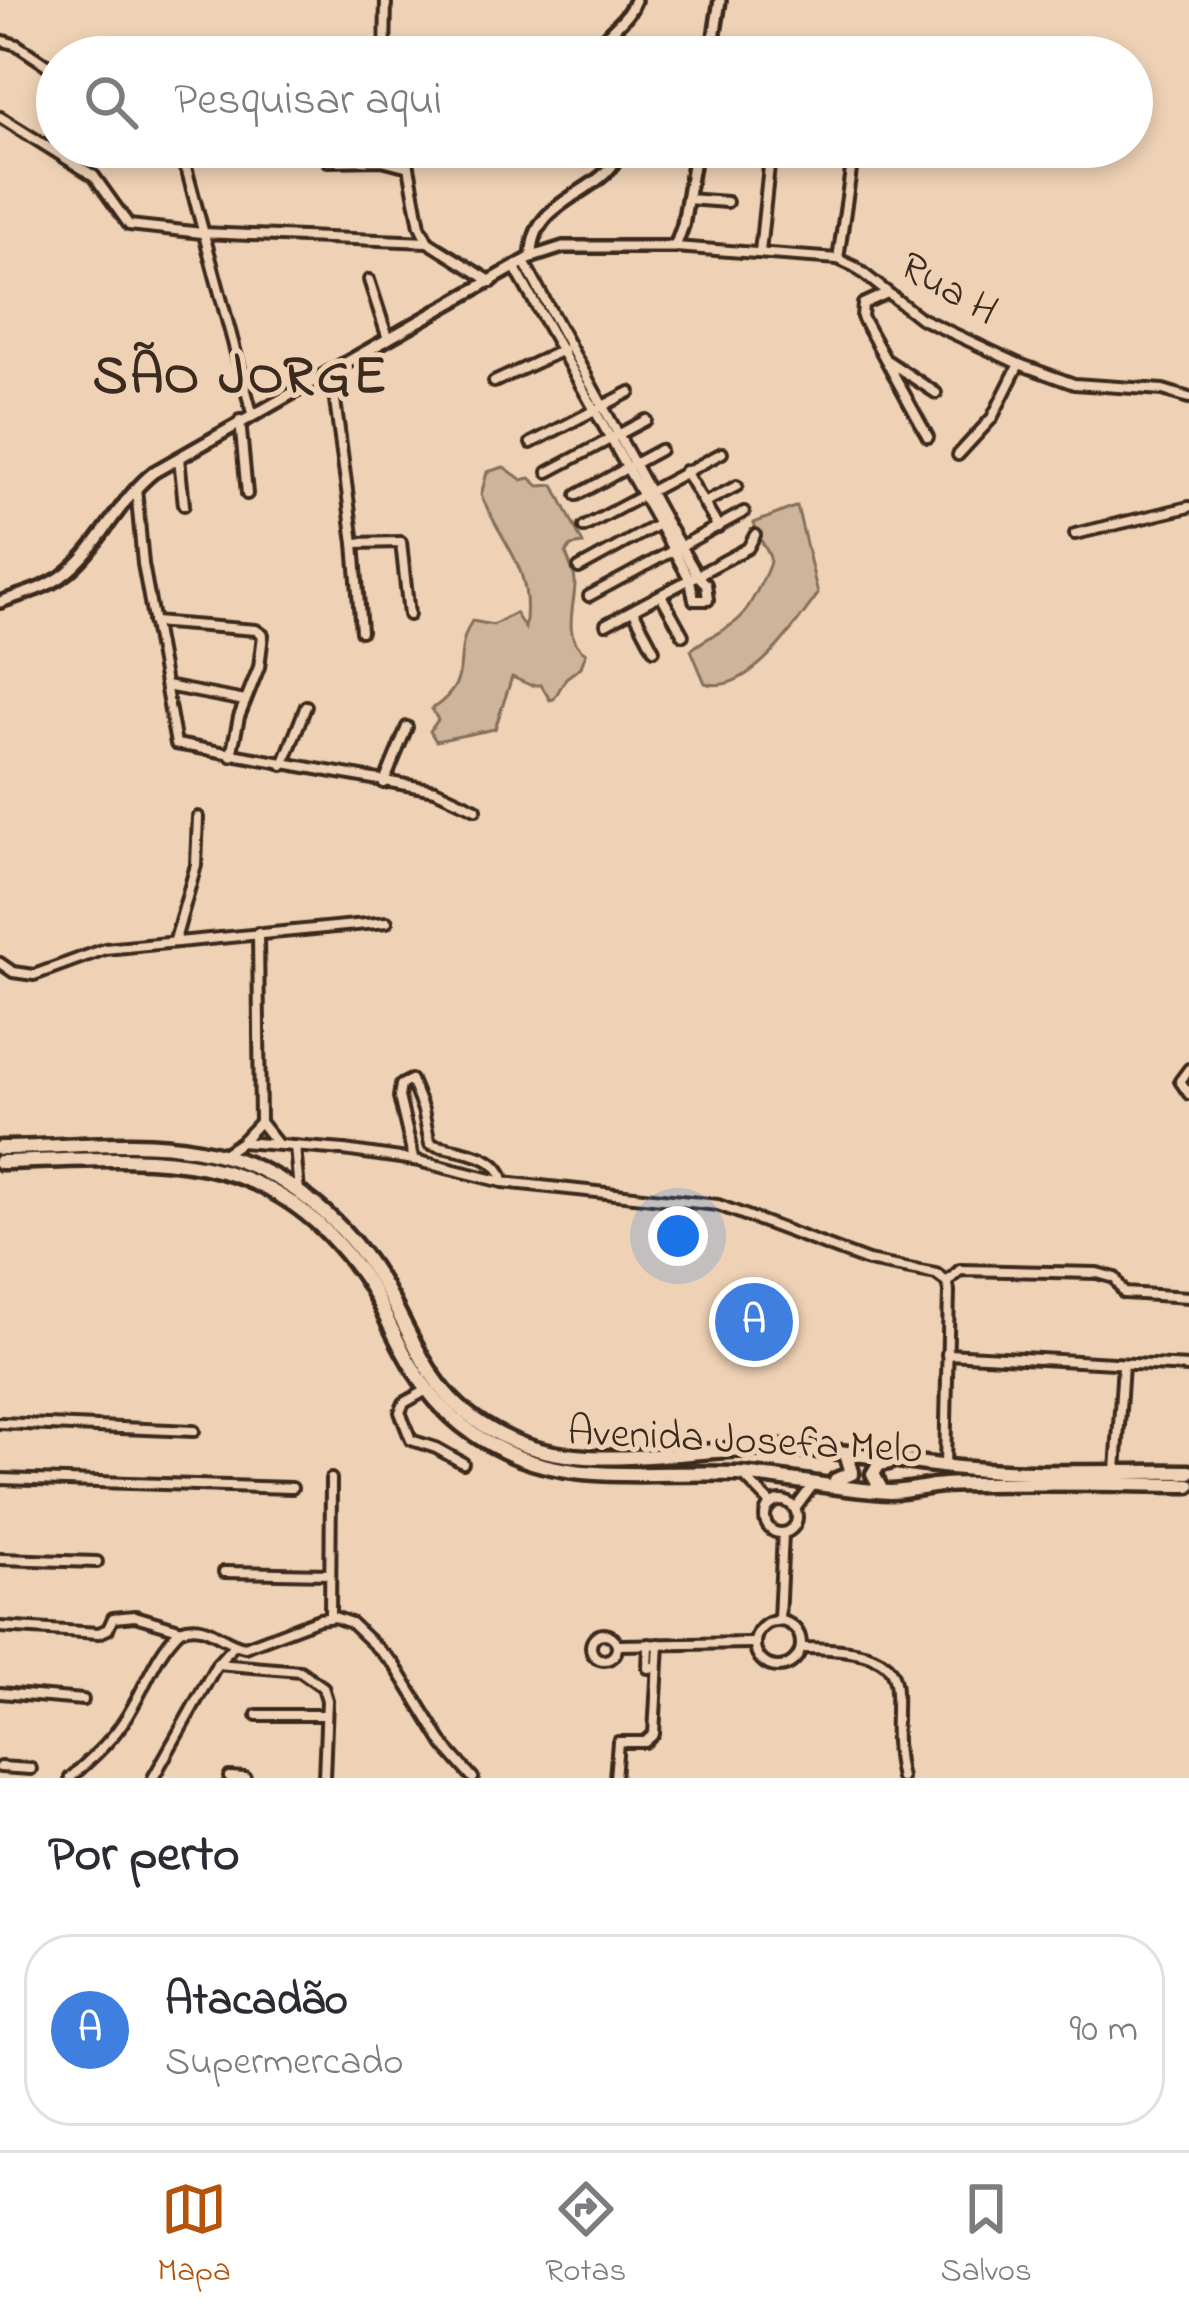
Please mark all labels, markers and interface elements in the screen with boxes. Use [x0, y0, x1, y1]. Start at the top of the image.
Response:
search box [36, 36, 1153, 168]
icon: search [78, 69, 144, 135]
text: Pesquisar aqui [174, 69, 442, 135]
street label: Rua H [887, 237, 1009, 343]
district label: SÃO JORGE [93, 340, 389, 418]
your location [648, 1206, 708, 1266]
pin: A [715, 1277, 793, 1367]
street label: Avenida Josefa Melo [566, 1402, 924, 1482]
text: Por perto [48, 1819, 240, 1894]
text: Atacadão [165, 1969, 348, 2035]
text: A [78, 2002, 102, 2059]
text: 90 m [1069, 2002, 1138, 2059]
text: Supermercado [165, 2035, 403, 2092]
tab: Mapa [157, 2176, 231, 2296]
tab: Rotas [545, 2176, 626, 2296]
tab: Salvos [941, 2176, 1032, 2296]

